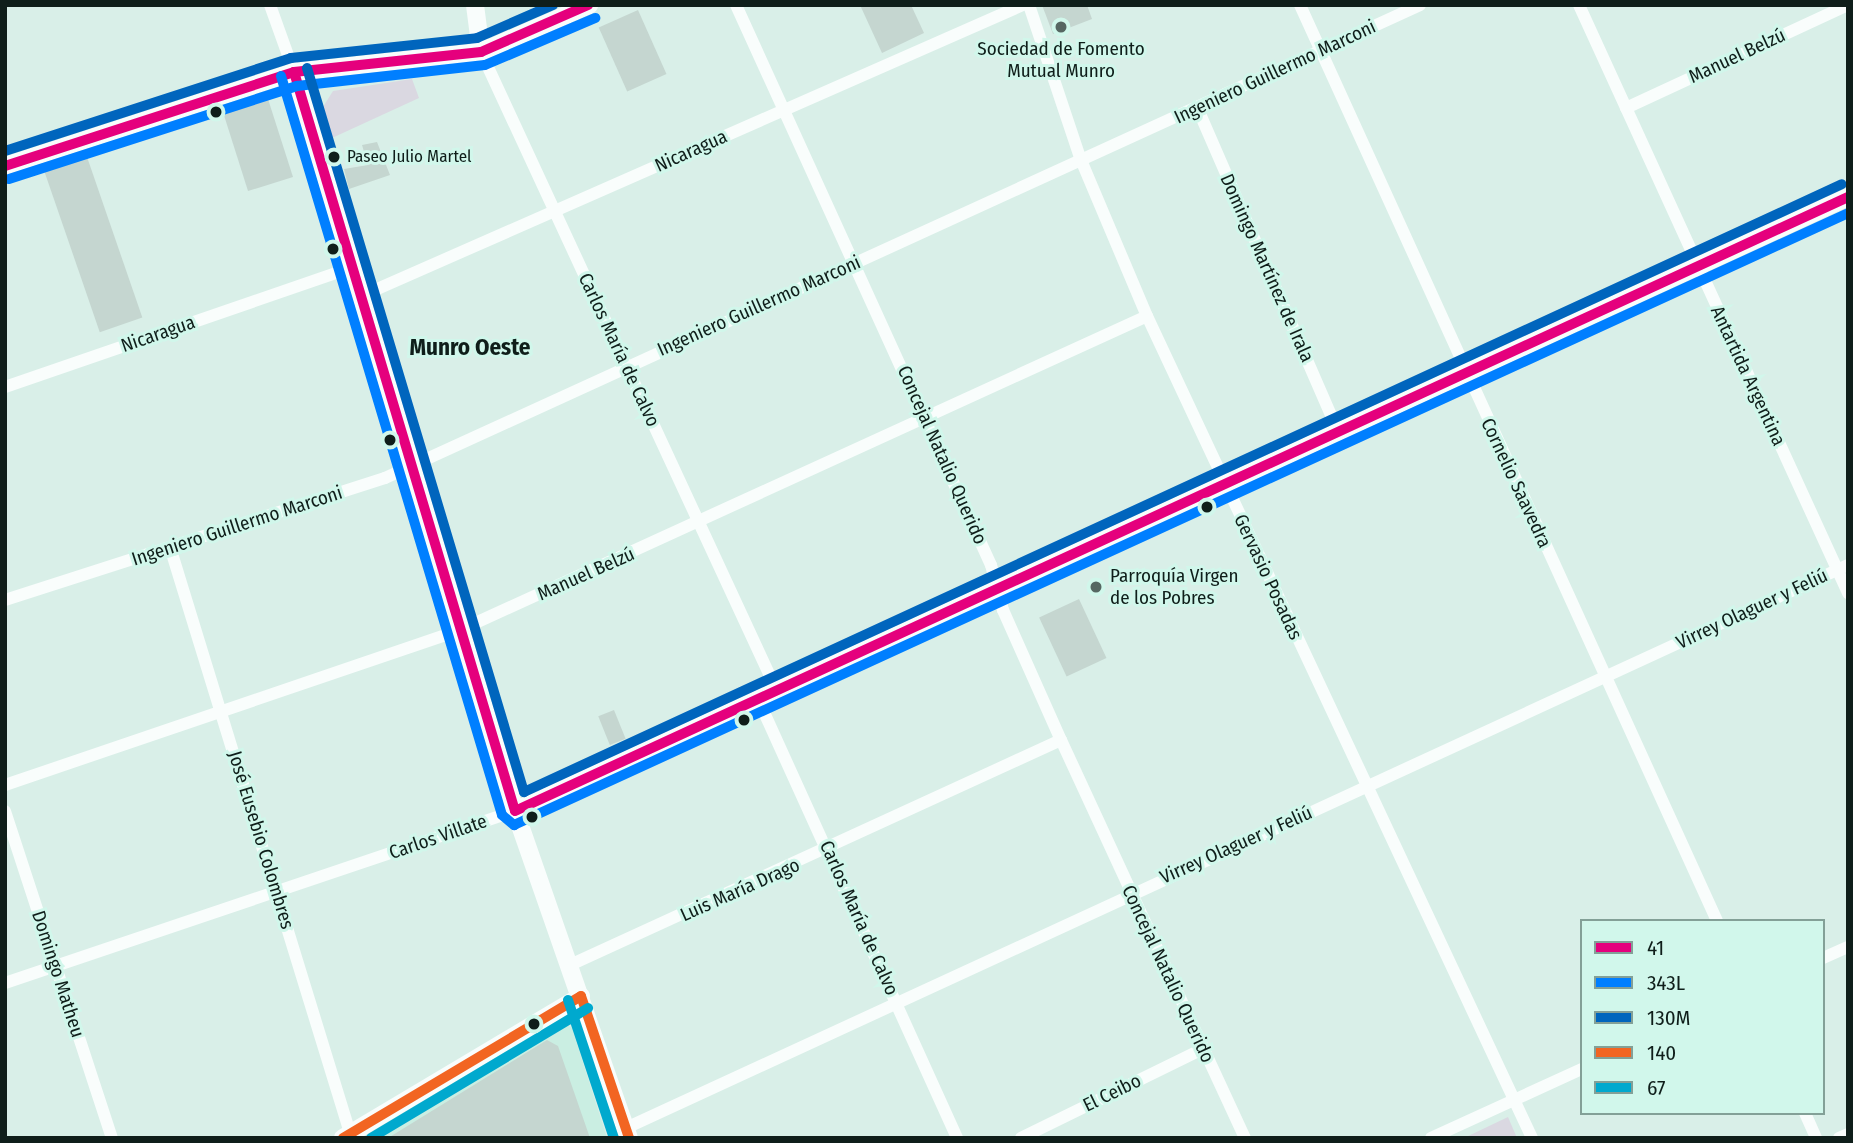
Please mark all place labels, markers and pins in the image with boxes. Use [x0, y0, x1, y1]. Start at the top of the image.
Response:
marker: Sociedad de Fomento Mutual Munro [1053, 19, 1069, 35]
place label: Sociedad de Fomento Mutual Munro [977, 38, 1145, 82]
unlabelled marker [209, 105, 223, 119]
place label: Paseo Julio Martel [347, 147, 472, 167]
marker: Paseo Julio Martel [327, 150, 341, 164]
unlabelled marker [326, 242, 340, 256]
unlabelled marker [383, 433, 397, 447]
unlabelled marker [1200, 500, 1214, 514]
place label: Parroquía Virgen de los Pobres [1110, 565, 1239, 609]
marker: Parroquía Virgen de los Pobres [1088, 579, 1104, 595]
unlabelled marker [737, 713, 751, 727]
unlabelled marker [525, 810, 539, 824]
unlabelled marker [527, 1017, 541, 1031]

